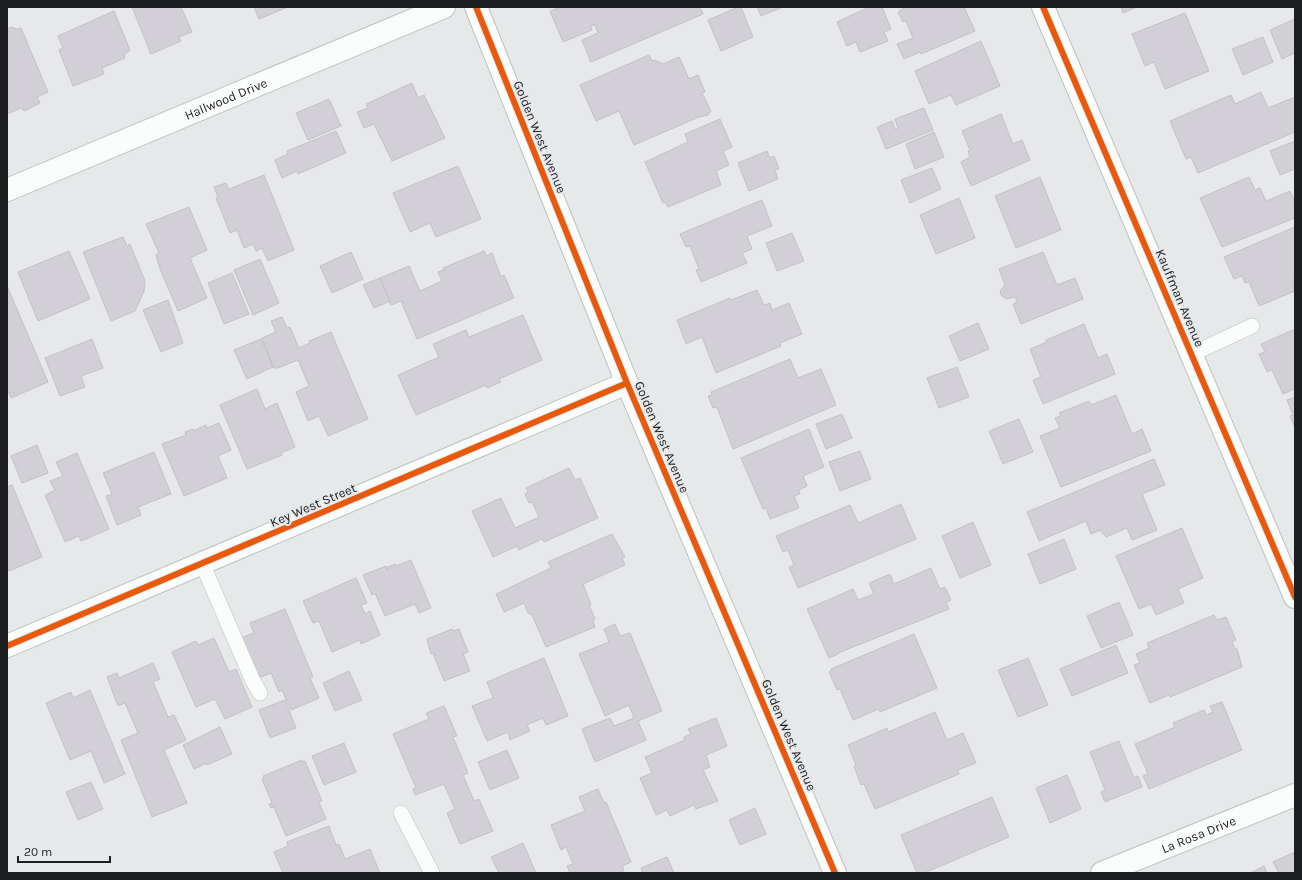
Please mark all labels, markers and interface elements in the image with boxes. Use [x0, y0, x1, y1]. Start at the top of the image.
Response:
street label: Hallwood Drive [182, 74, 269, 122]
street label: Golden West Avenue [511, 79, 570, 196]
street label: Kauffman Avenue [1153, 247, 1208, 349]
street label: Golden West Avenue [632, 379, 692, 495]
street label: Key West Street [268, 480, 358, 530]
street label: Golden West Avenue [759, 677, 819, 793]
street label: La Rosa Drive [1159, 812, 1238, 856]
scale bar [18, 838, 110, 864]
text: 20 m [24, 845, 52, 859]

